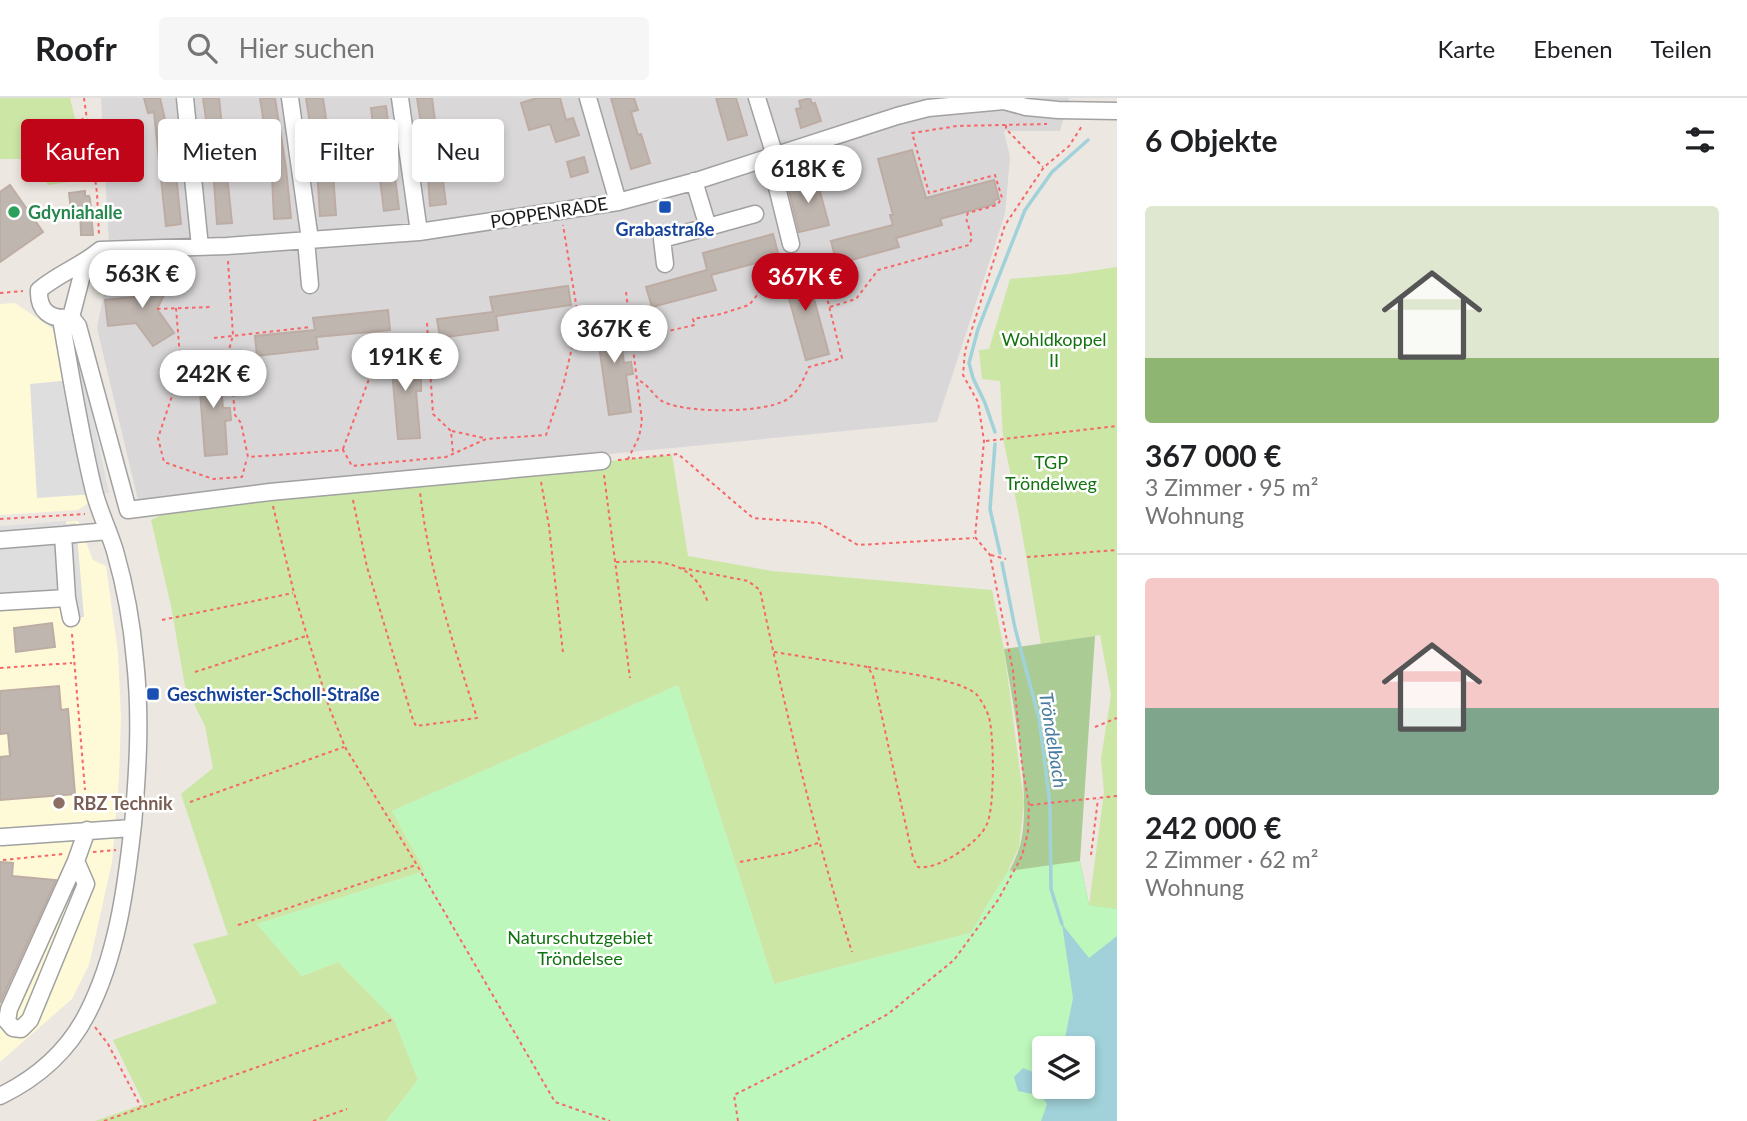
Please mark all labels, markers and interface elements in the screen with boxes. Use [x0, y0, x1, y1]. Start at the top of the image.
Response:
search box [159, 17, 649, 80]
text: Roofr [35, 28, 117, 68]
icon: search [183, 29, 221, 67]
text: Hier suchen [239, 32, 375, 64]
text: Karte [1438, 34, 1495, 63]
text: Ebenen [1533, 34, 1613, 63]
text: Teilen [1651, 34, 1712, 63]
chip: Kaufen [21, 119, 144, 182]
chip: Mieten [158, 119, 281, 182]
chip: Filter [295, 119, 398, 182]
chip: Neu [412, 119, 504, 182]
icon: filters [1681, 121, 1719, 159]
text: 6 Objekte [1145, 122, 1277, 158]
pin: 618K € [751, 146, 865, 205]
text: 618K € [771, 154, 845, 182]
street label: POPPENRADE [489, 192, 609, 232]
marker: Grabastraße [657, 199, 673, 215]
place label: Gdyniahalle [28, 201, 123, 223]
marker: Gdyniahalle [6, 204, 22, 220]
place label: Grabastraße [616, 218, 715, 240]
pin: 563K € [85, 250, 199, 310]
icon: home [1369, 252, 1495, 378]
pin: 367K € [748, 254, 862, 313]
text: 563K € [105, 259, 179, 287]
text: 367K € [768, 262, 842, 290]
pin: 367K € [557, 306, 671, 365]
text: 367K € [577, 314, 651, 342]
park label: Wohldkoppel II [1002, 328, 1106, 371]
pin: 191K € [348, 334, 462, 393]
text: 191K € [368, 342, 442, 370]
pin: 242K € [156, 350, 270, 410]
text: 242K € [176, 359, 250, 387]
text: 367 000 € [1145, 437, 1281, 473]
park label: TGP Tröndelweg [1005, 451, 1097, 494]
text: 3 Zimmer · 95 m² [1145, 473, 1318, 501]
text: Wohnung [1145, 501, 1244, 529]
icon: home [1369, 624, 1495, 750]
place label: Geschwister-Scholl-Straße [167, 683, 380, 705]
marker: Geschwister-Scholl-Straße [145, 686, 161, 702]
water label: Tröndelbach [1035, 690, 1073, 790]
place label: RBZ Technik [73, 792, 173, 814]
marker: RBZ Technik [51, 795, 67, 811]
text: 242 000 € [1145, 809, 1281, 845]
text: 2 Zimmer · 62 m² [1145, 845, 1318, 873]
text: Wohnung [1145, 873, 1244, 901]
park label: Naturschutzgebiet Tröndelsee [507, 926, 653, 969]
map controls [1032, 1036, 1095, 1099]
button: layers [1032, 1036, 1095, 1099]

